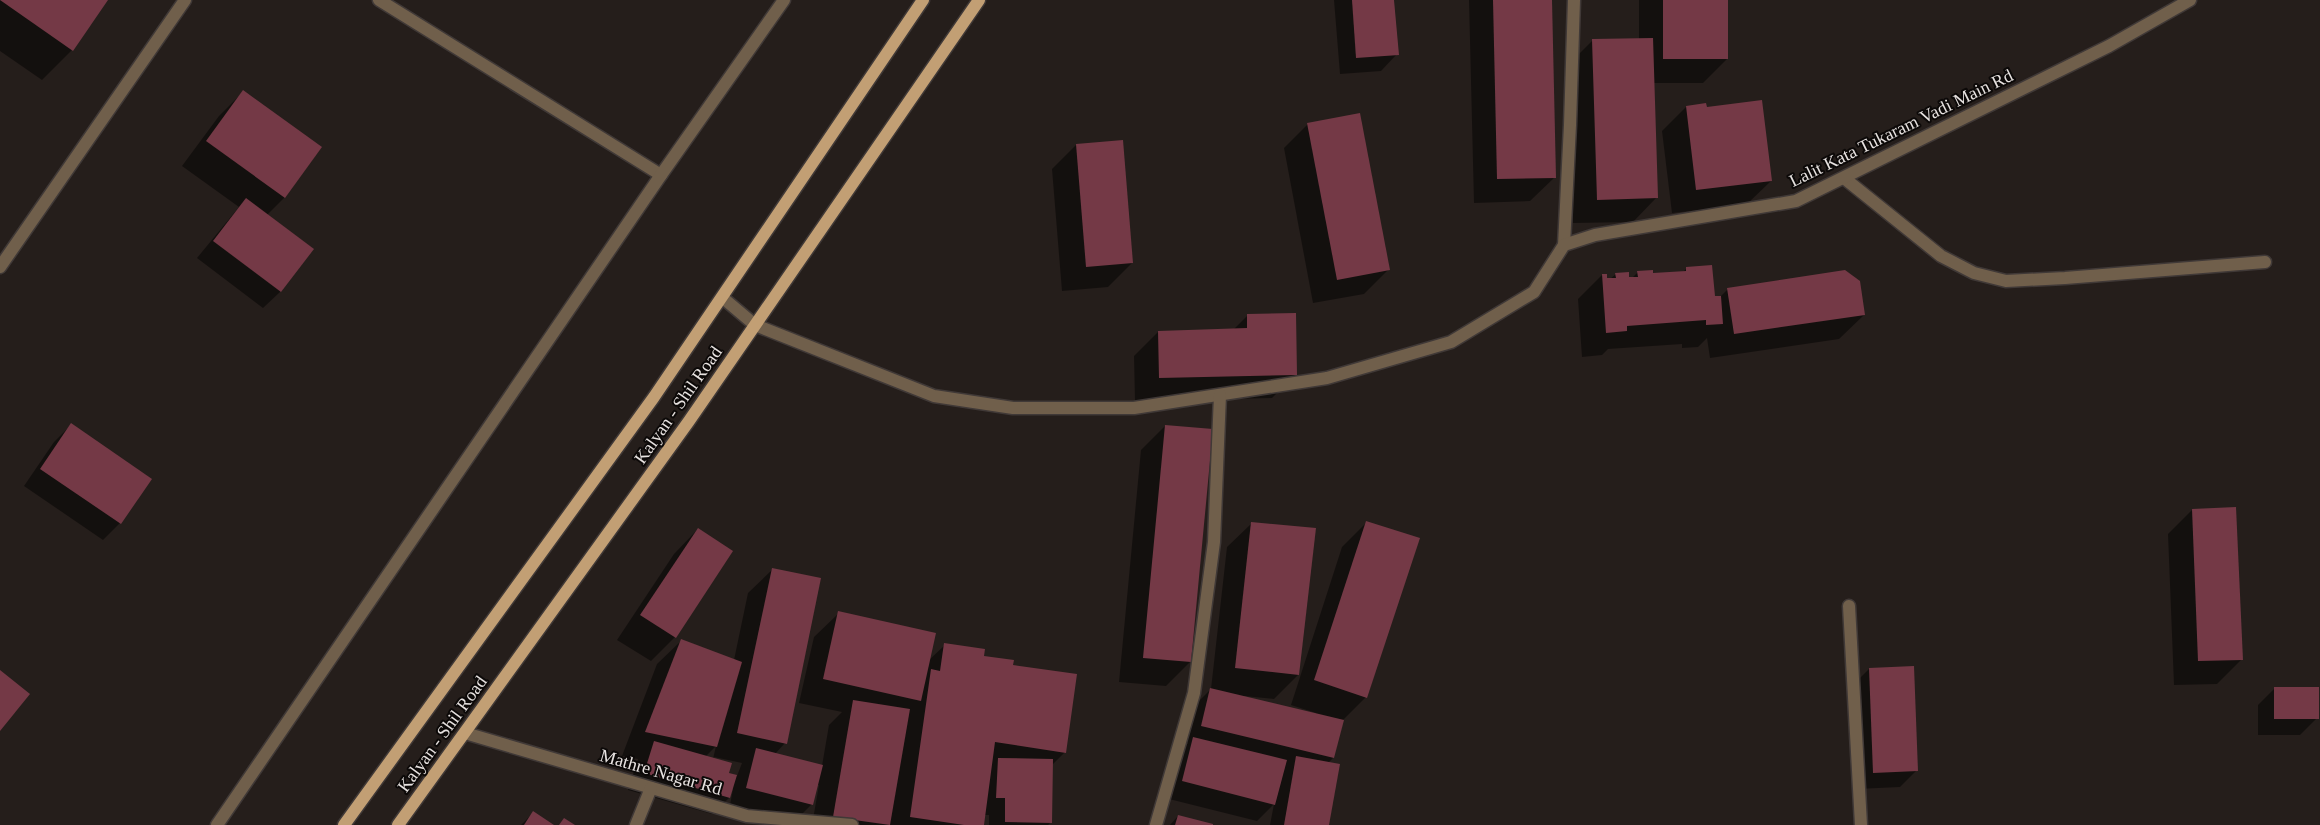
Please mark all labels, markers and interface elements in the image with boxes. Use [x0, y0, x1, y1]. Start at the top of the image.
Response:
street label: Lalit Kata Tukaram Vadi Main Rd [1786, 65, 2016, 191]
street label: Kalyan - Shil Road [630, 343, 726, 467]
street label: Kalyan - Shil Road [393, 672, 491, 796]
street label: Mathre Nagar Rd [598, 745, 724, 799]

